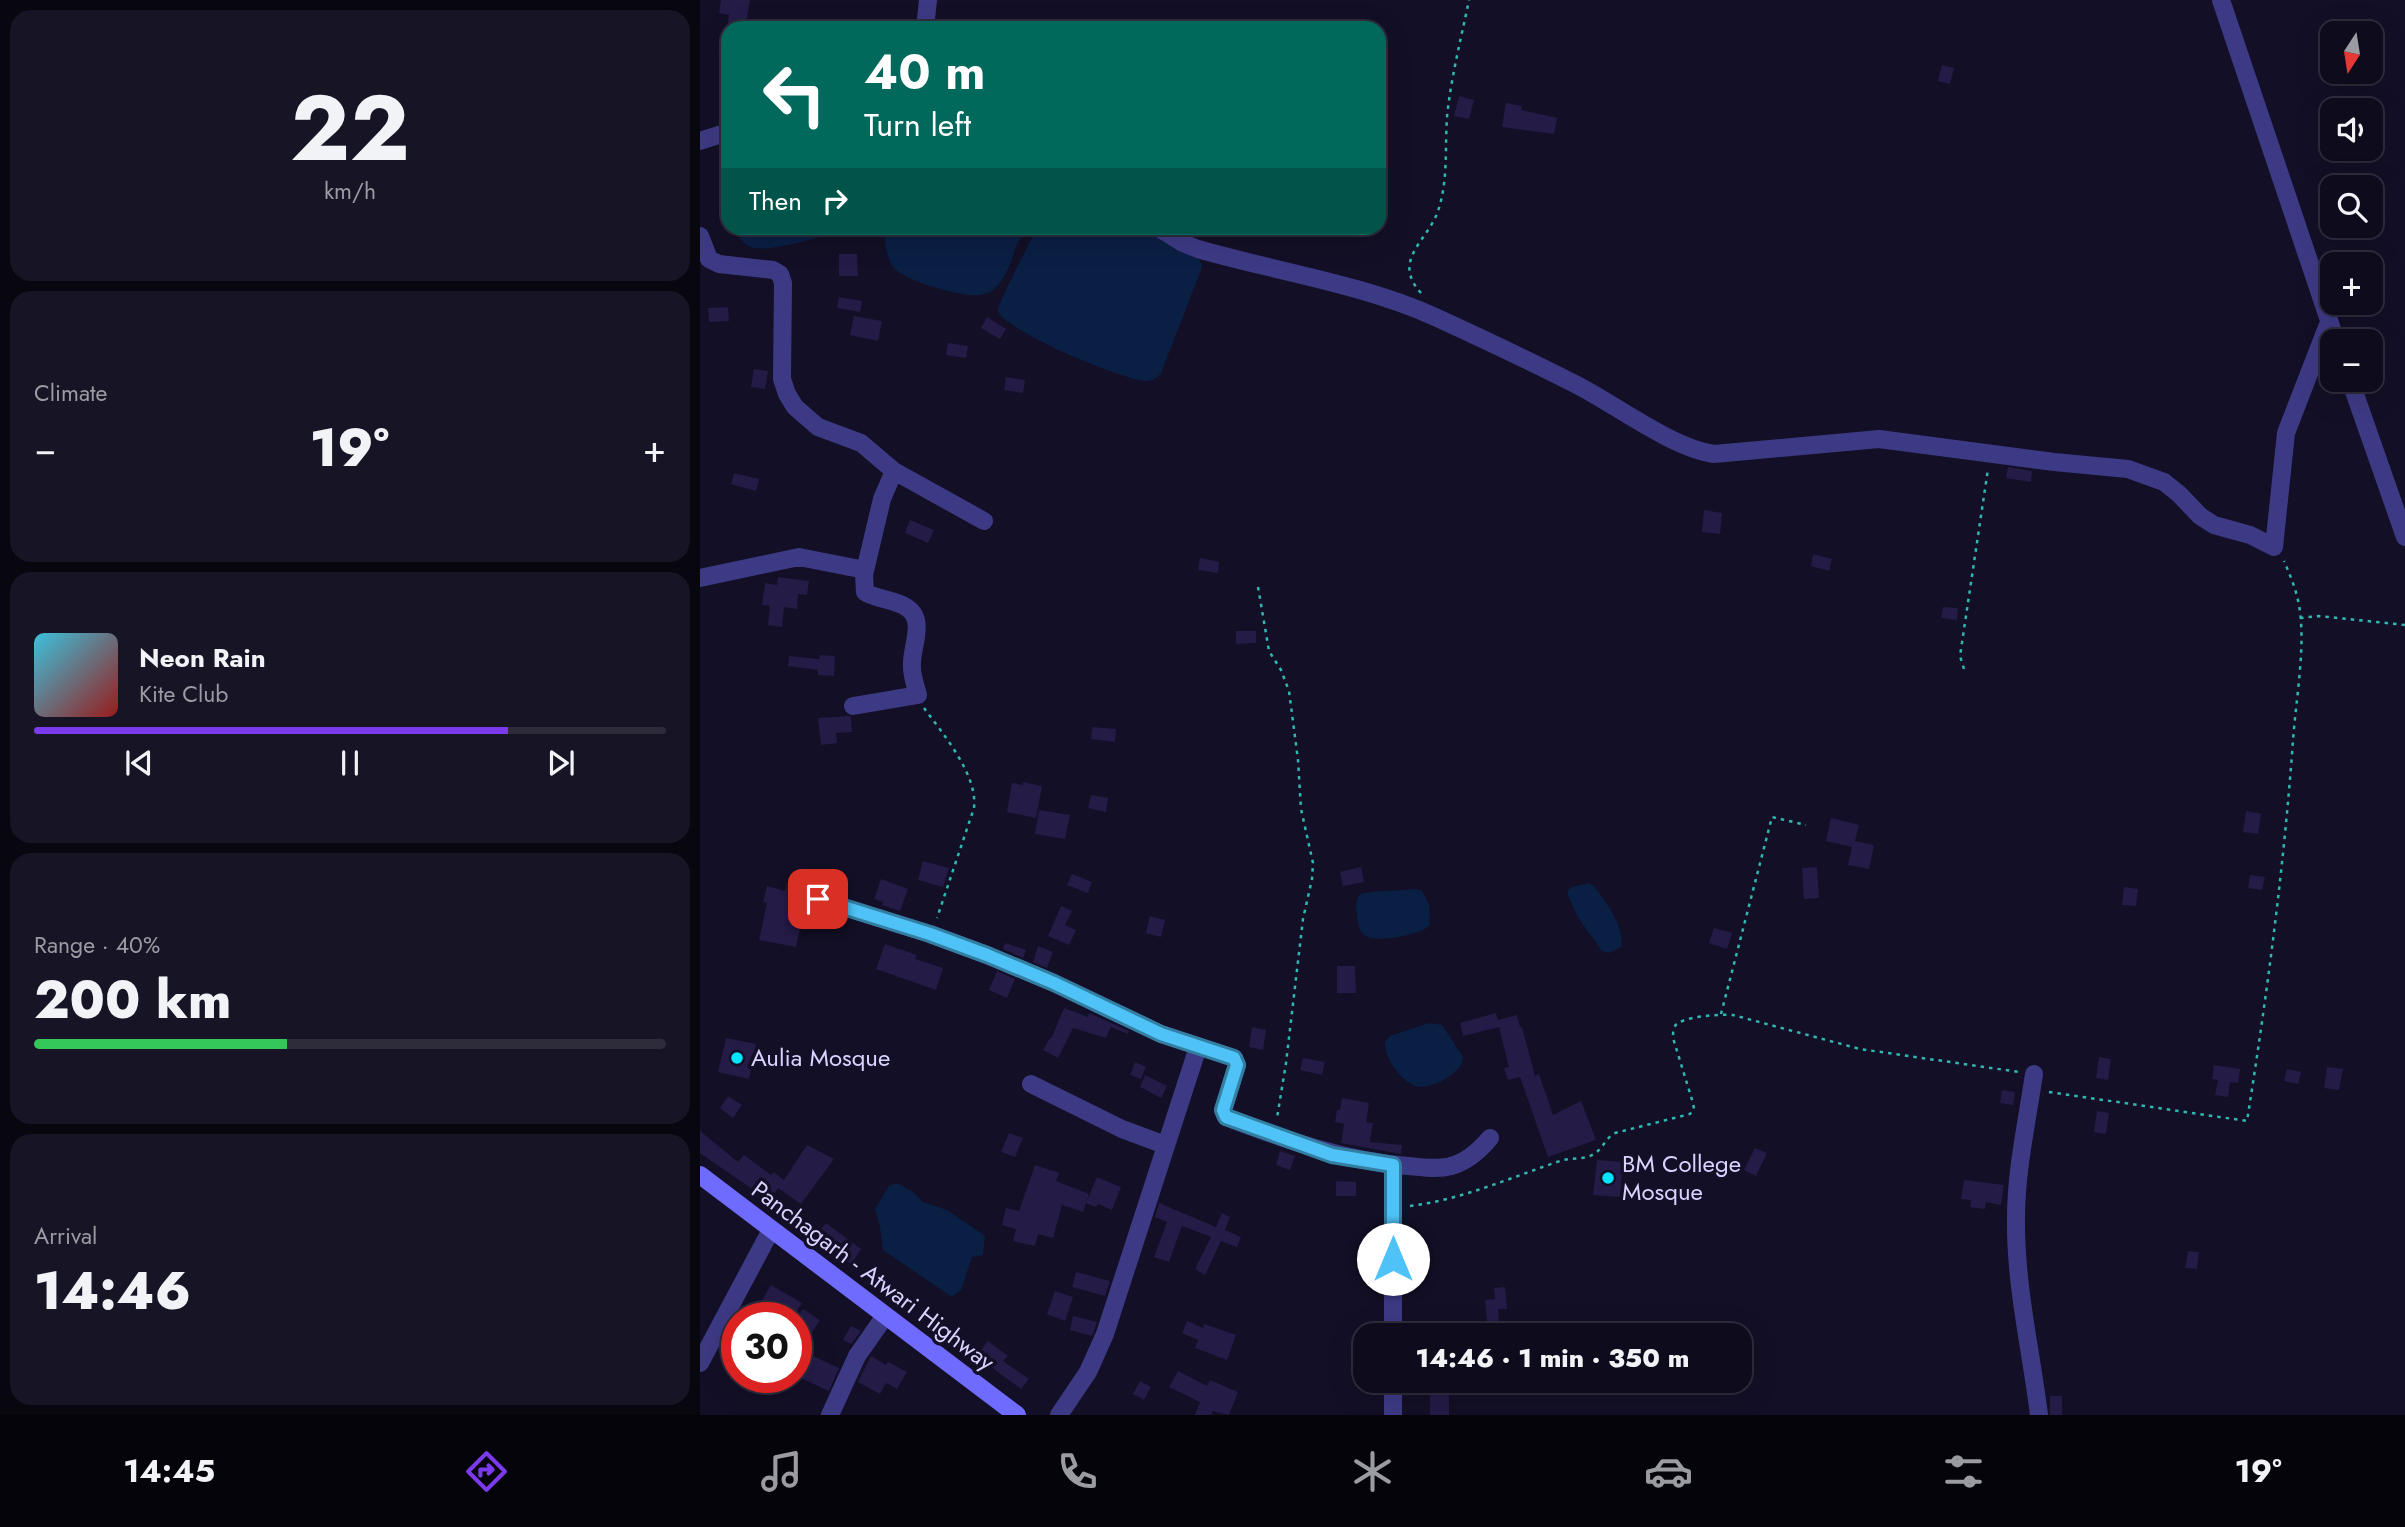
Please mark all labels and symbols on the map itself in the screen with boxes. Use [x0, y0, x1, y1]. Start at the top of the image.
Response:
north arrow [2320, 21, 2384, 84]
pin [788, 869, 848, 929]
place label: Aulia Mosque [751, 1040, 890, 1075]
marker: Aulia Mosque [729, 1050, 745, 1066]
place label: BM College Mosque [1622, 1146, 1741, 1209]
marker: BM College Mosque [1600, 1170, 1616, 1186]
street label: Panchagarh - Atwari Highway [744, 1172, 1003, 1379]
position arrow [1356, 1222, 1430, 1296]
speed limit sign: 30 [721, 1302, 812, 1393]

